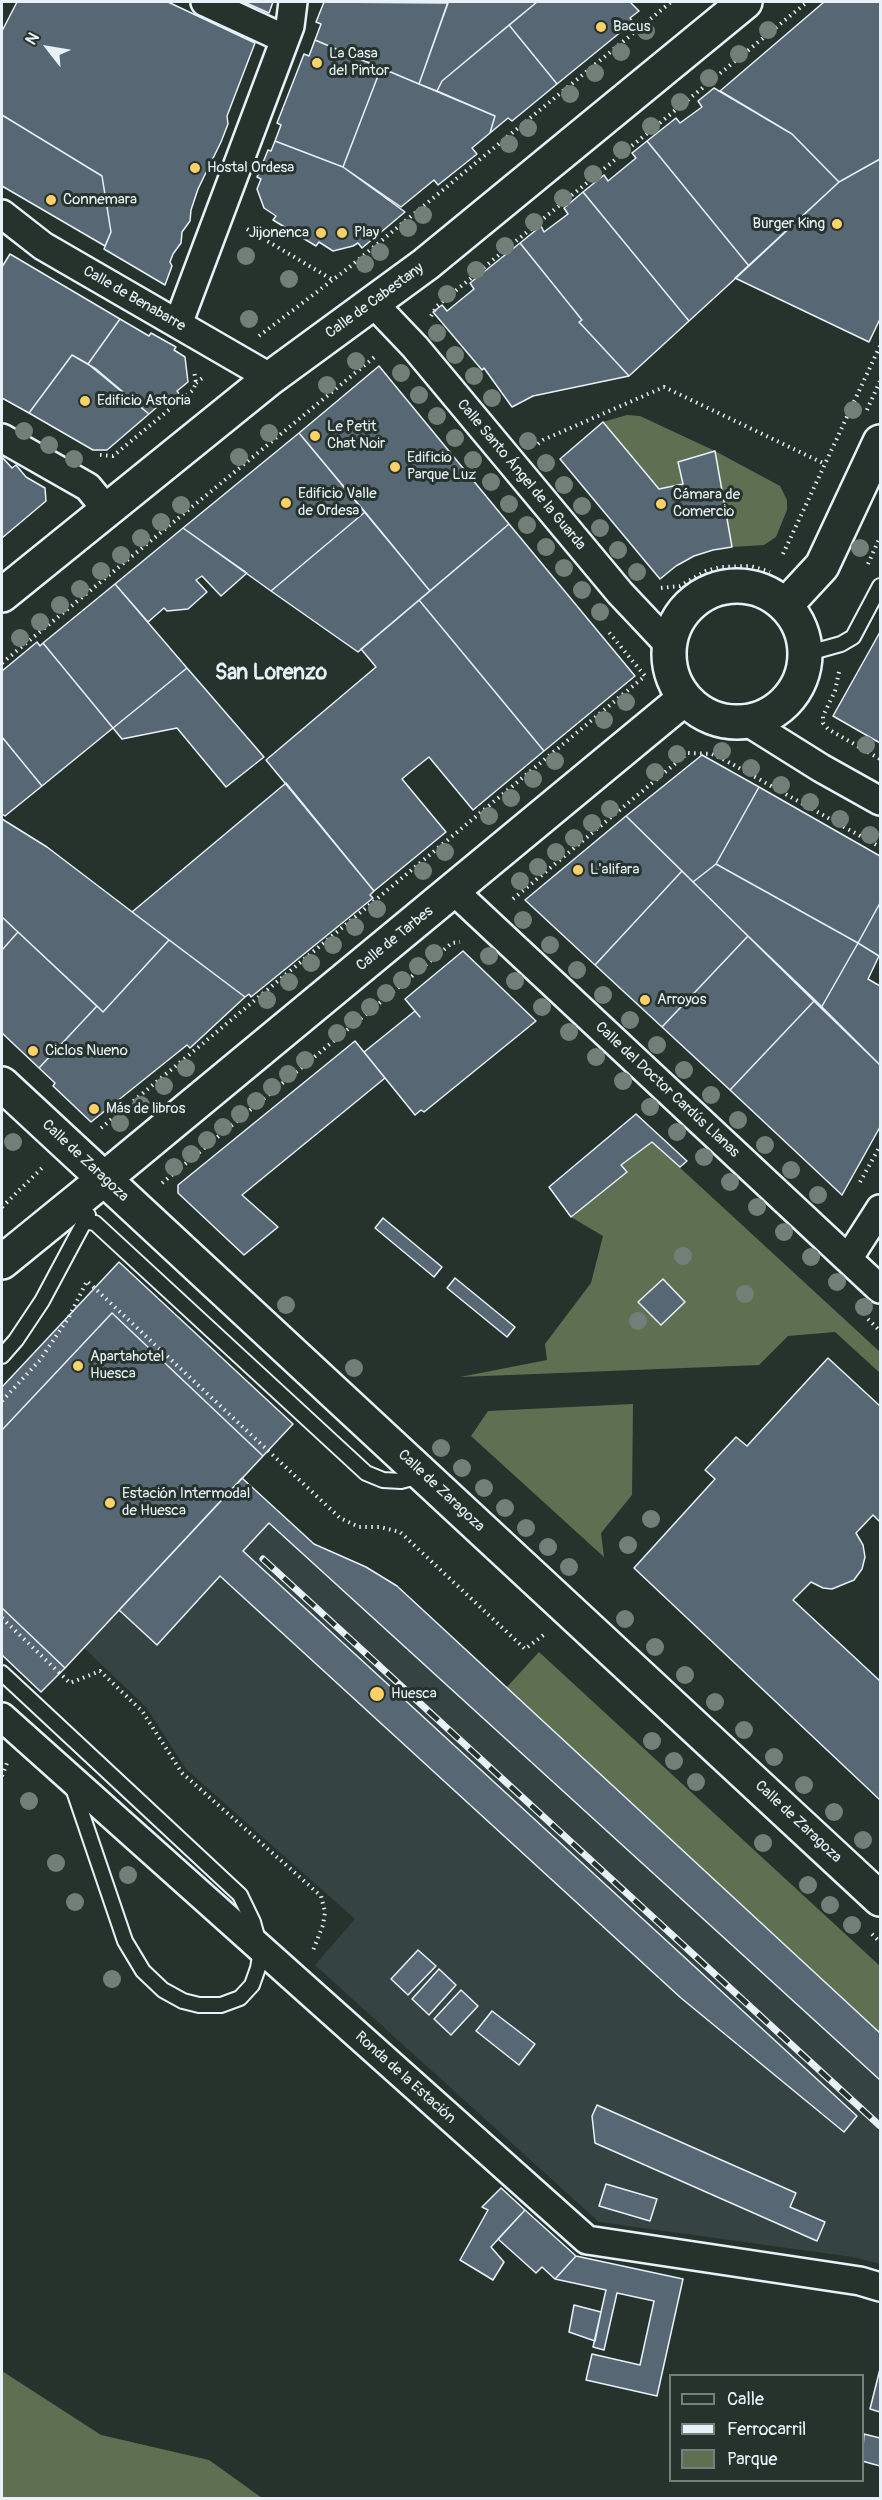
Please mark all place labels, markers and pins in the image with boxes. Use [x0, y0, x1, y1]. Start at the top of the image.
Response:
place label: Bacus [613, 18, 650, 36]
marker: Bacus [594, 20, 608, 34]
place label: La Casa del Pintor [329, 45, 389, 80]
marker: La Casa del Pintor [310, 56, 324, 70]
place label: Hostal Ordesa [207, 159, 294, 177]
marker: Hostal Ordesa [188, 161, 202, 175]
place label: Connemara [63, 191, 137, 209]
marker: Connemara [44, 193, 58, 207]
place label: Burger King [752, 215, 825, 233]
marker: Burger King [830, 217, 844, 231]
place label: Jijonenca [249, 224, 309, 242]
place label: Play [354, 224, 379, 242]
marker: Jijonenca [314, 226, 328, 240]
marker: Play [335, 226, 349, 240]
place label: Edificio Astoria [97, 392, 191, 410]
marker: Edificio Astoria [78, 394, 92, 408]
place label: Le Petit Chat Noir [327, 418, 385, 453]
marker: Le Petit Chat Noir [308, 429, 322, 443]
place label: Edificio Parque Luz [407, 449, 476, 484]
marker: Edificio Parque Luz [388, 460, 402, 474]
place label: Edificio Valle de Ordesa [298, 485, 377, 520]
place label: Cámara de Comercio [673, 486, 740, 521]
marker: Edificio Valle de Ordesa [279, 496, 293, 510]
marker: Cámara de Comercio [654, 497, 668, 511]
place label: L'alifara [590, 861, 639, 879]
marker: L'alifara [571, 863, 585, 877]
place label: Arroyos [657, 991, 706, 1009]
marker: Arroyos [638, 993, 652, 1007]
place label: Ciclos Nueno [45, 1042, 128, 1060]
marker: Ciclos Nueno [26, 1044, 40, 1058]
place label: Más de libros [106, 1100, 185, 1118]
marker: Más de libros [87, 1102, 101, 1116]
place label: Apartahotel Huesca [90, 1348, 164, 1383]
marker: Apartahotel Huesca [71, 1359, 85, 1373]
place label: Estación Intermodal de Huesca [122, 1485, 250, 1520]
marker: Estación Intermodal de Huesca [103, 1496, 117, 1510]
marker: Huesca [368, 1685, 386, 1703]
place label: Huesca [391, 1685, 437, 1703]

